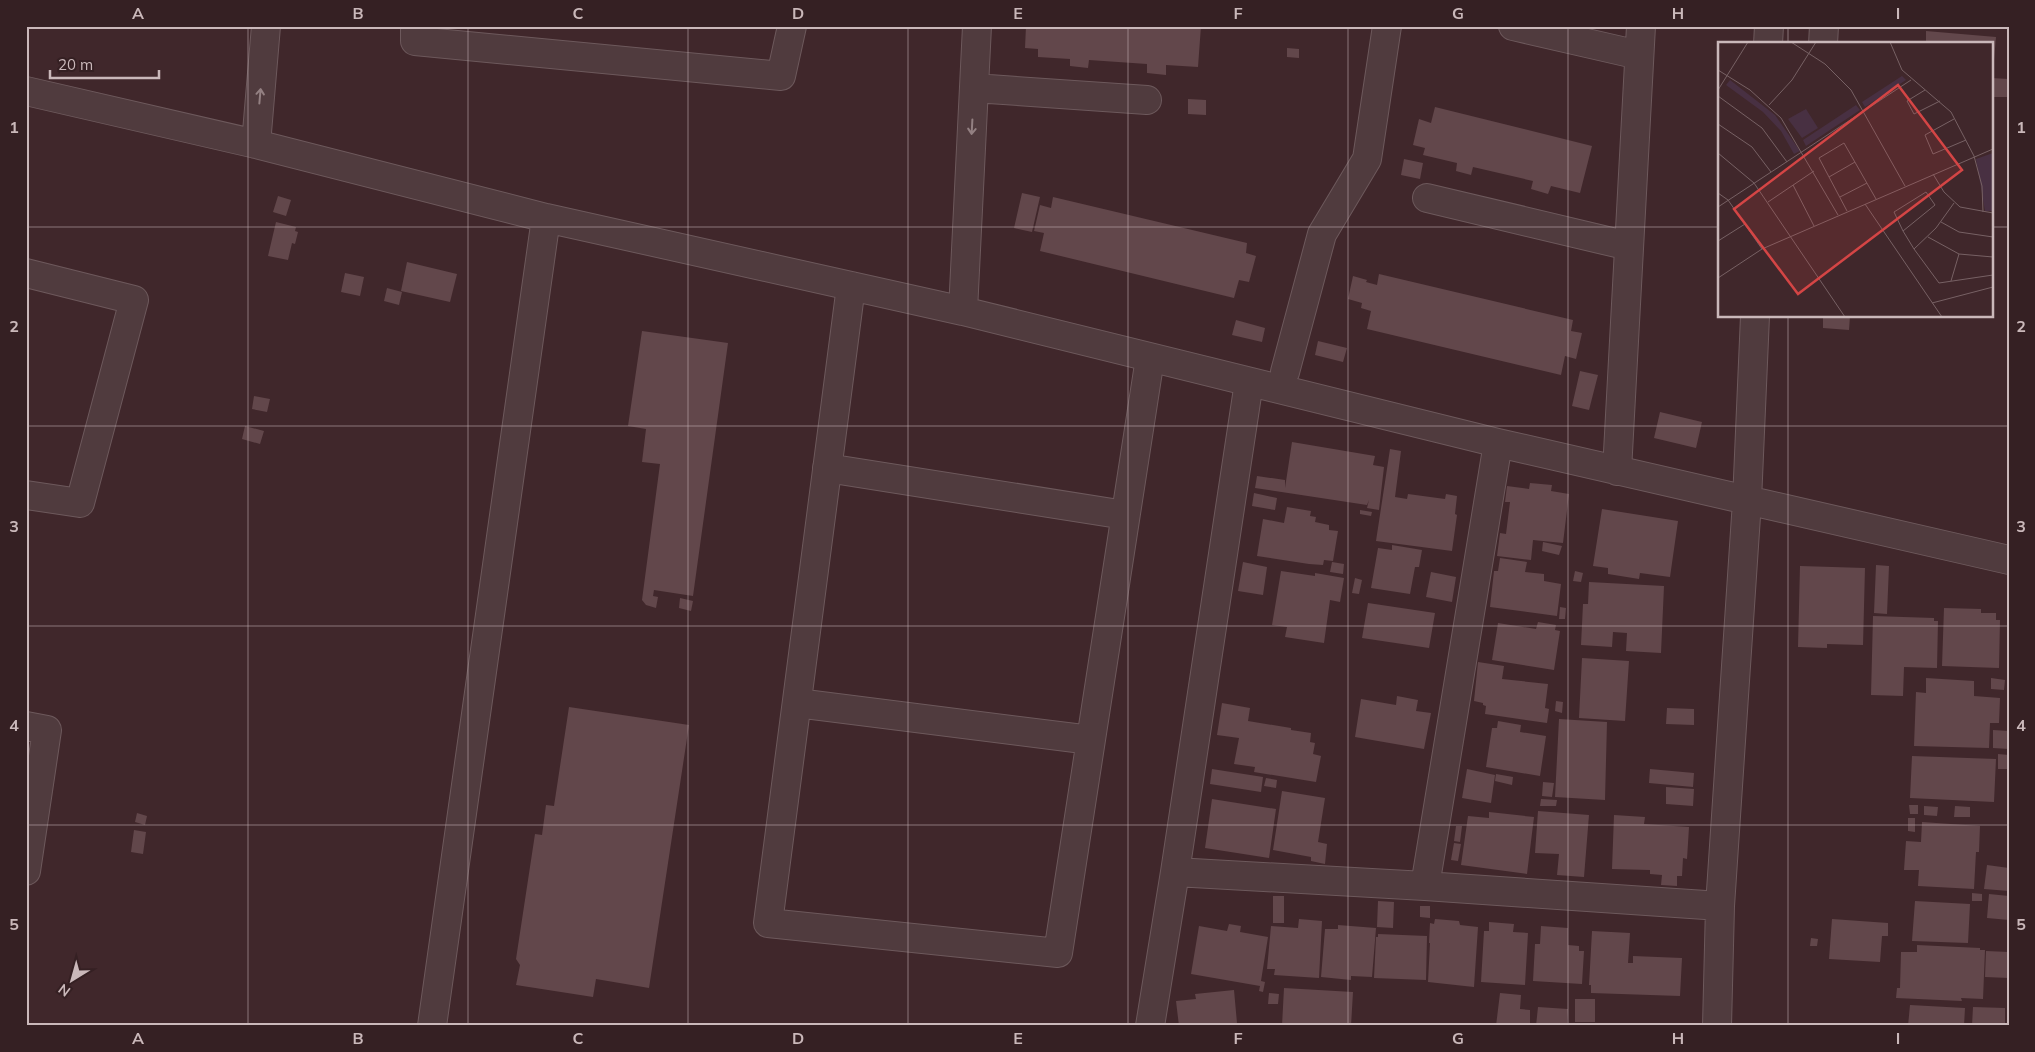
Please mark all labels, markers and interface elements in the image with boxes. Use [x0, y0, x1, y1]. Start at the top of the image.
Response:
text: A [132, 3, 144, 23]
text: B [352, 3, 364, 23]
text: C [573, 3, 584, 23]
text: D [792, 3, 804, 23]
text: E [1013, 3, 1023, 23]
text: F [1233, 3, 1243, 23]
text: G [1452, 3, 1464, 23]
text: H [1672, 3, 1684, 23]
text: I [1896, 3, 1900, 23]
inset map [1718, 42, 1992, 318]
scale bar [50, 48, 159, 80]
text: 20 m [58, 55, 93, 74]
one-way arrow [255, 88, 265, 104]
text: 1 [9, 117, 19, 137]
text: 1 [2016, 117, 2026, 137]
one-way arrow [968, 119, 977, 135]
text: 2 [9, 316, 19, 336]
text: 2 [2016, 316, 2026, 336]
text: 3 [9, 516, 19, 536]
text: 3 [2016, 516, 2026, 536]
text: 4 [9, 715, 19, 735]
text: 4 [2016, 715, 2026, 735]
text: 5 [9, 914, 19, 934]
text: 5 [2016, 914, 2026, 934]
north arrow [48, 954, 98, 1004]
text: N [55, 980, 74, 1001]
text: A [132, 1028, 144, 1048]
text: B [352, 1028, 364, 1048]
text: C [573, 1028, 584, 1048]
text: D [792, 1028, 804, 1048]
text: E [1013, 1028, 1023, 1048]
text: F [1233, 1028, 1243, 1048]
text: G [1452, 1028, 1464, 1048]
text: H [1672, 1028, 1684, 1048]
text: I [1896, 1028, 1900, 1048]

